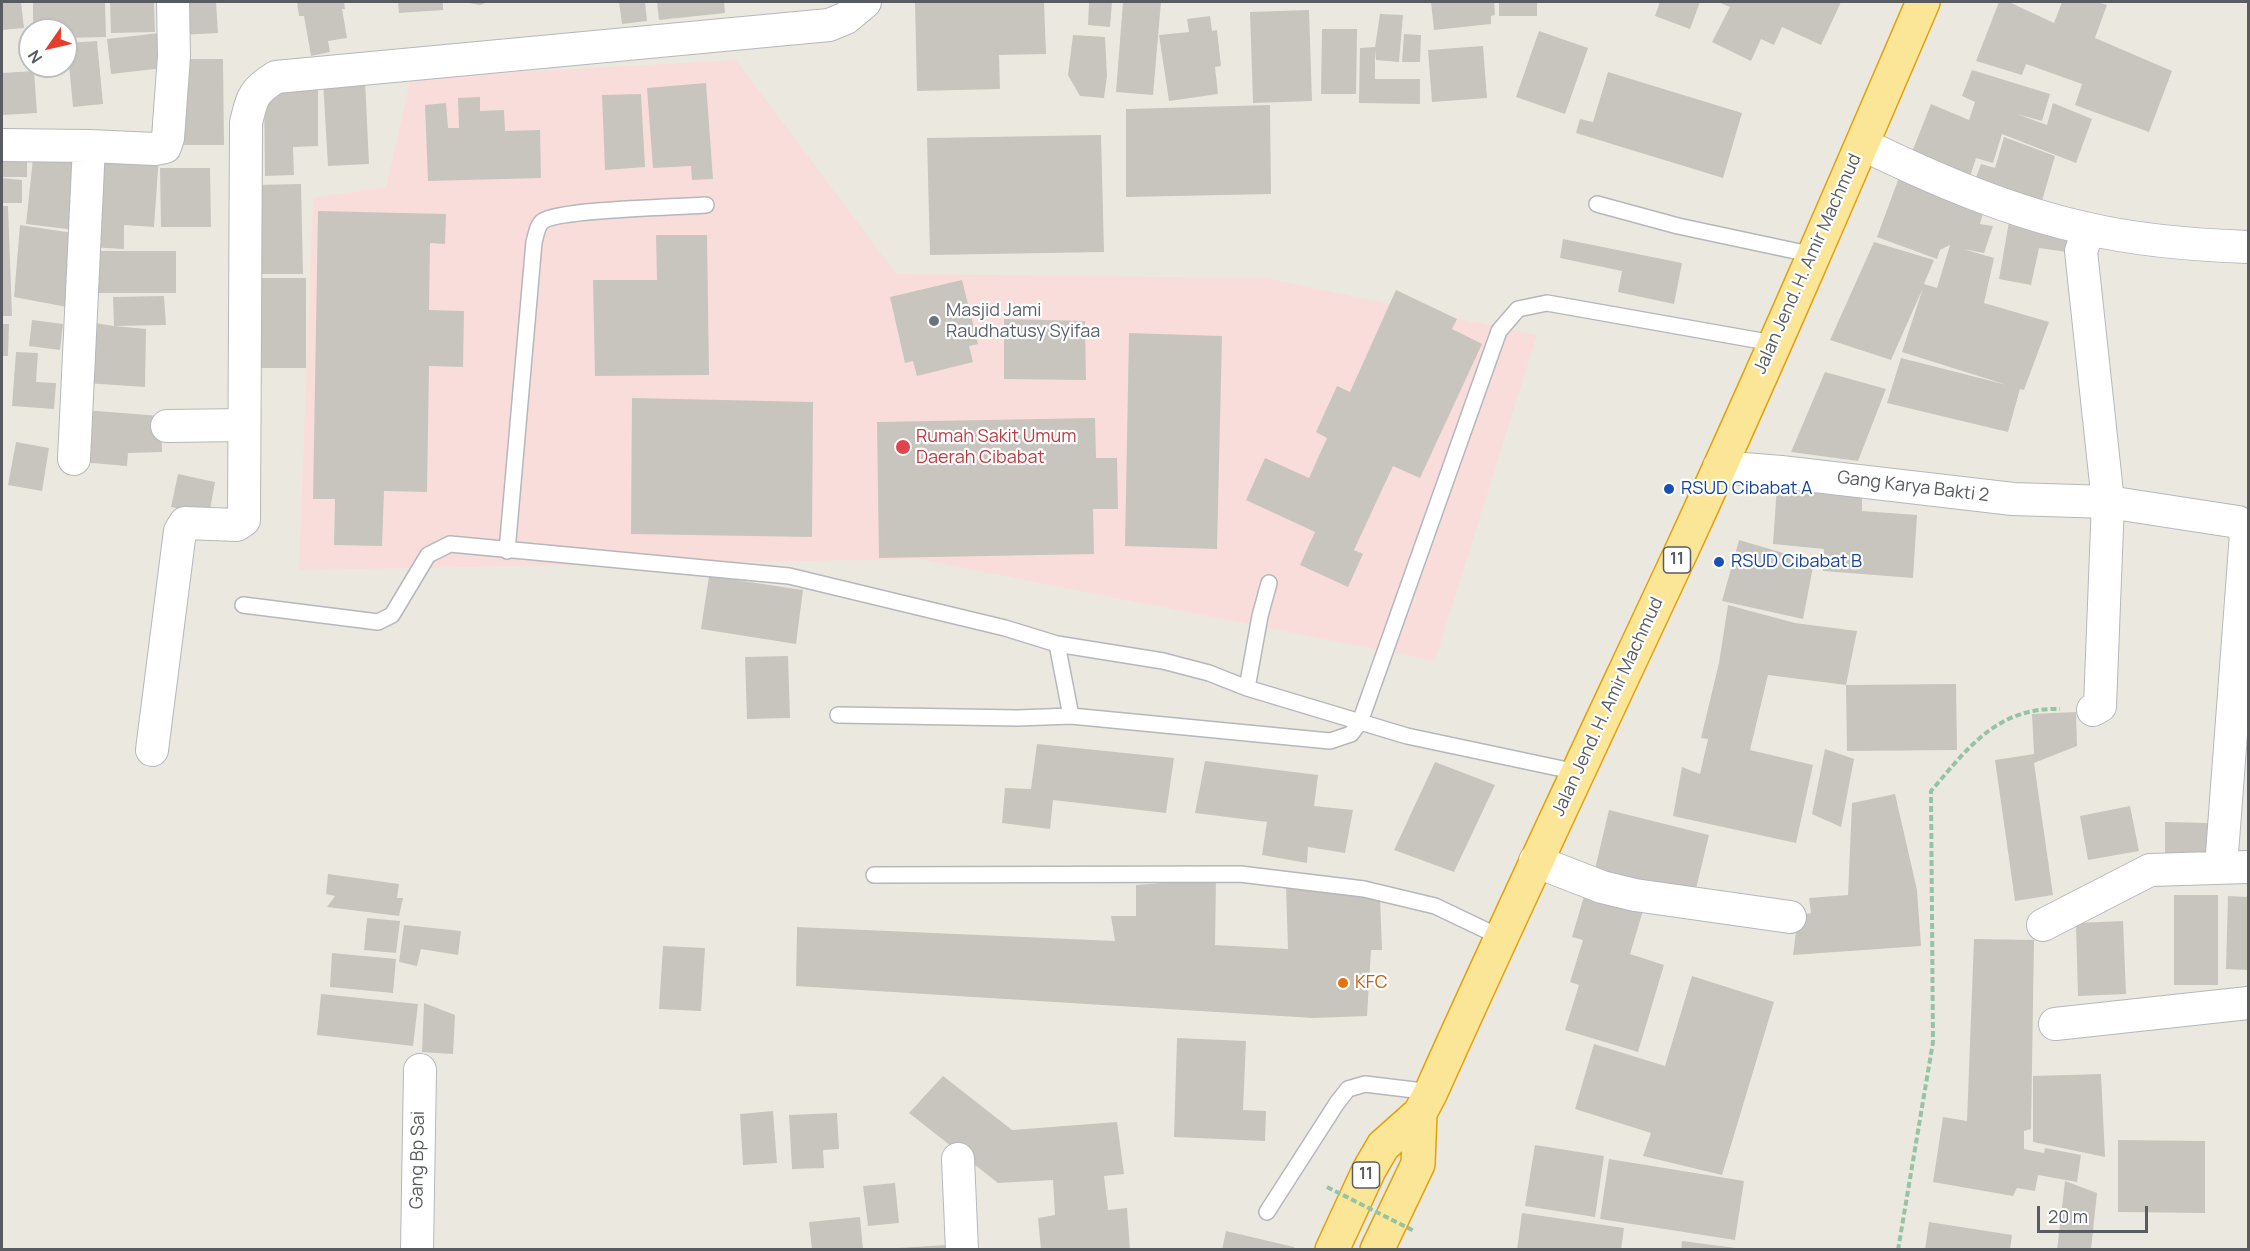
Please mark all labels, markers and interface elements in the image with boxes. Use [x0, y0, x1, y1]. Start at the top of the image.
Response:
north arrow [18, 18, 78, 78]
text: N [22, 46, 47, 68]
street label: Jalan Jend. H. Amir Machmud [1750, 151, 1866, 377]
place label: Masjid Jami Raudhatusy Syifaa [946, 300, 1100, 342]
marker: Masjid Jami Raudhatusy Syifaa [927, 314, 941, 328]
place label: Rumah Sakit Umum Daerah Cibabat [916, 426, 1076, 468]
marker: Rumah Sakit Umum Daerah Cibabat [894, 438, 912, 456]
street label: Gang Karya Bakti 2 [1836, 467, 1990, 507]
place label: RSUD Cibabat A [1681, 478, 1812, 500]
marker: RSUD Cibabat A [1662, 482, 1676, 496]
road number: 11 [1664, 547, 1690, 573]
place label: RSUD Cibabat B [1731, 551, 1862, 573]
marker: RSUD Cibabat B [1712, 555, 1726, 569]
street label: Jalan Jend. H. Amir Machmud [1548, 594, 1668, 820]
place label: KFC [1355, 972, 1388, 994]
marker: KFC [1336, 976, 1350, 990]
street label: Gang Bp Sai [406, 1111, 430, 1209]
road number: 11 [1352, 1162, 1380, 1188]
scale bar [2040, 1194, 2151, 1232]
text: 20 m [2048, 1204, 2088, 1228]

